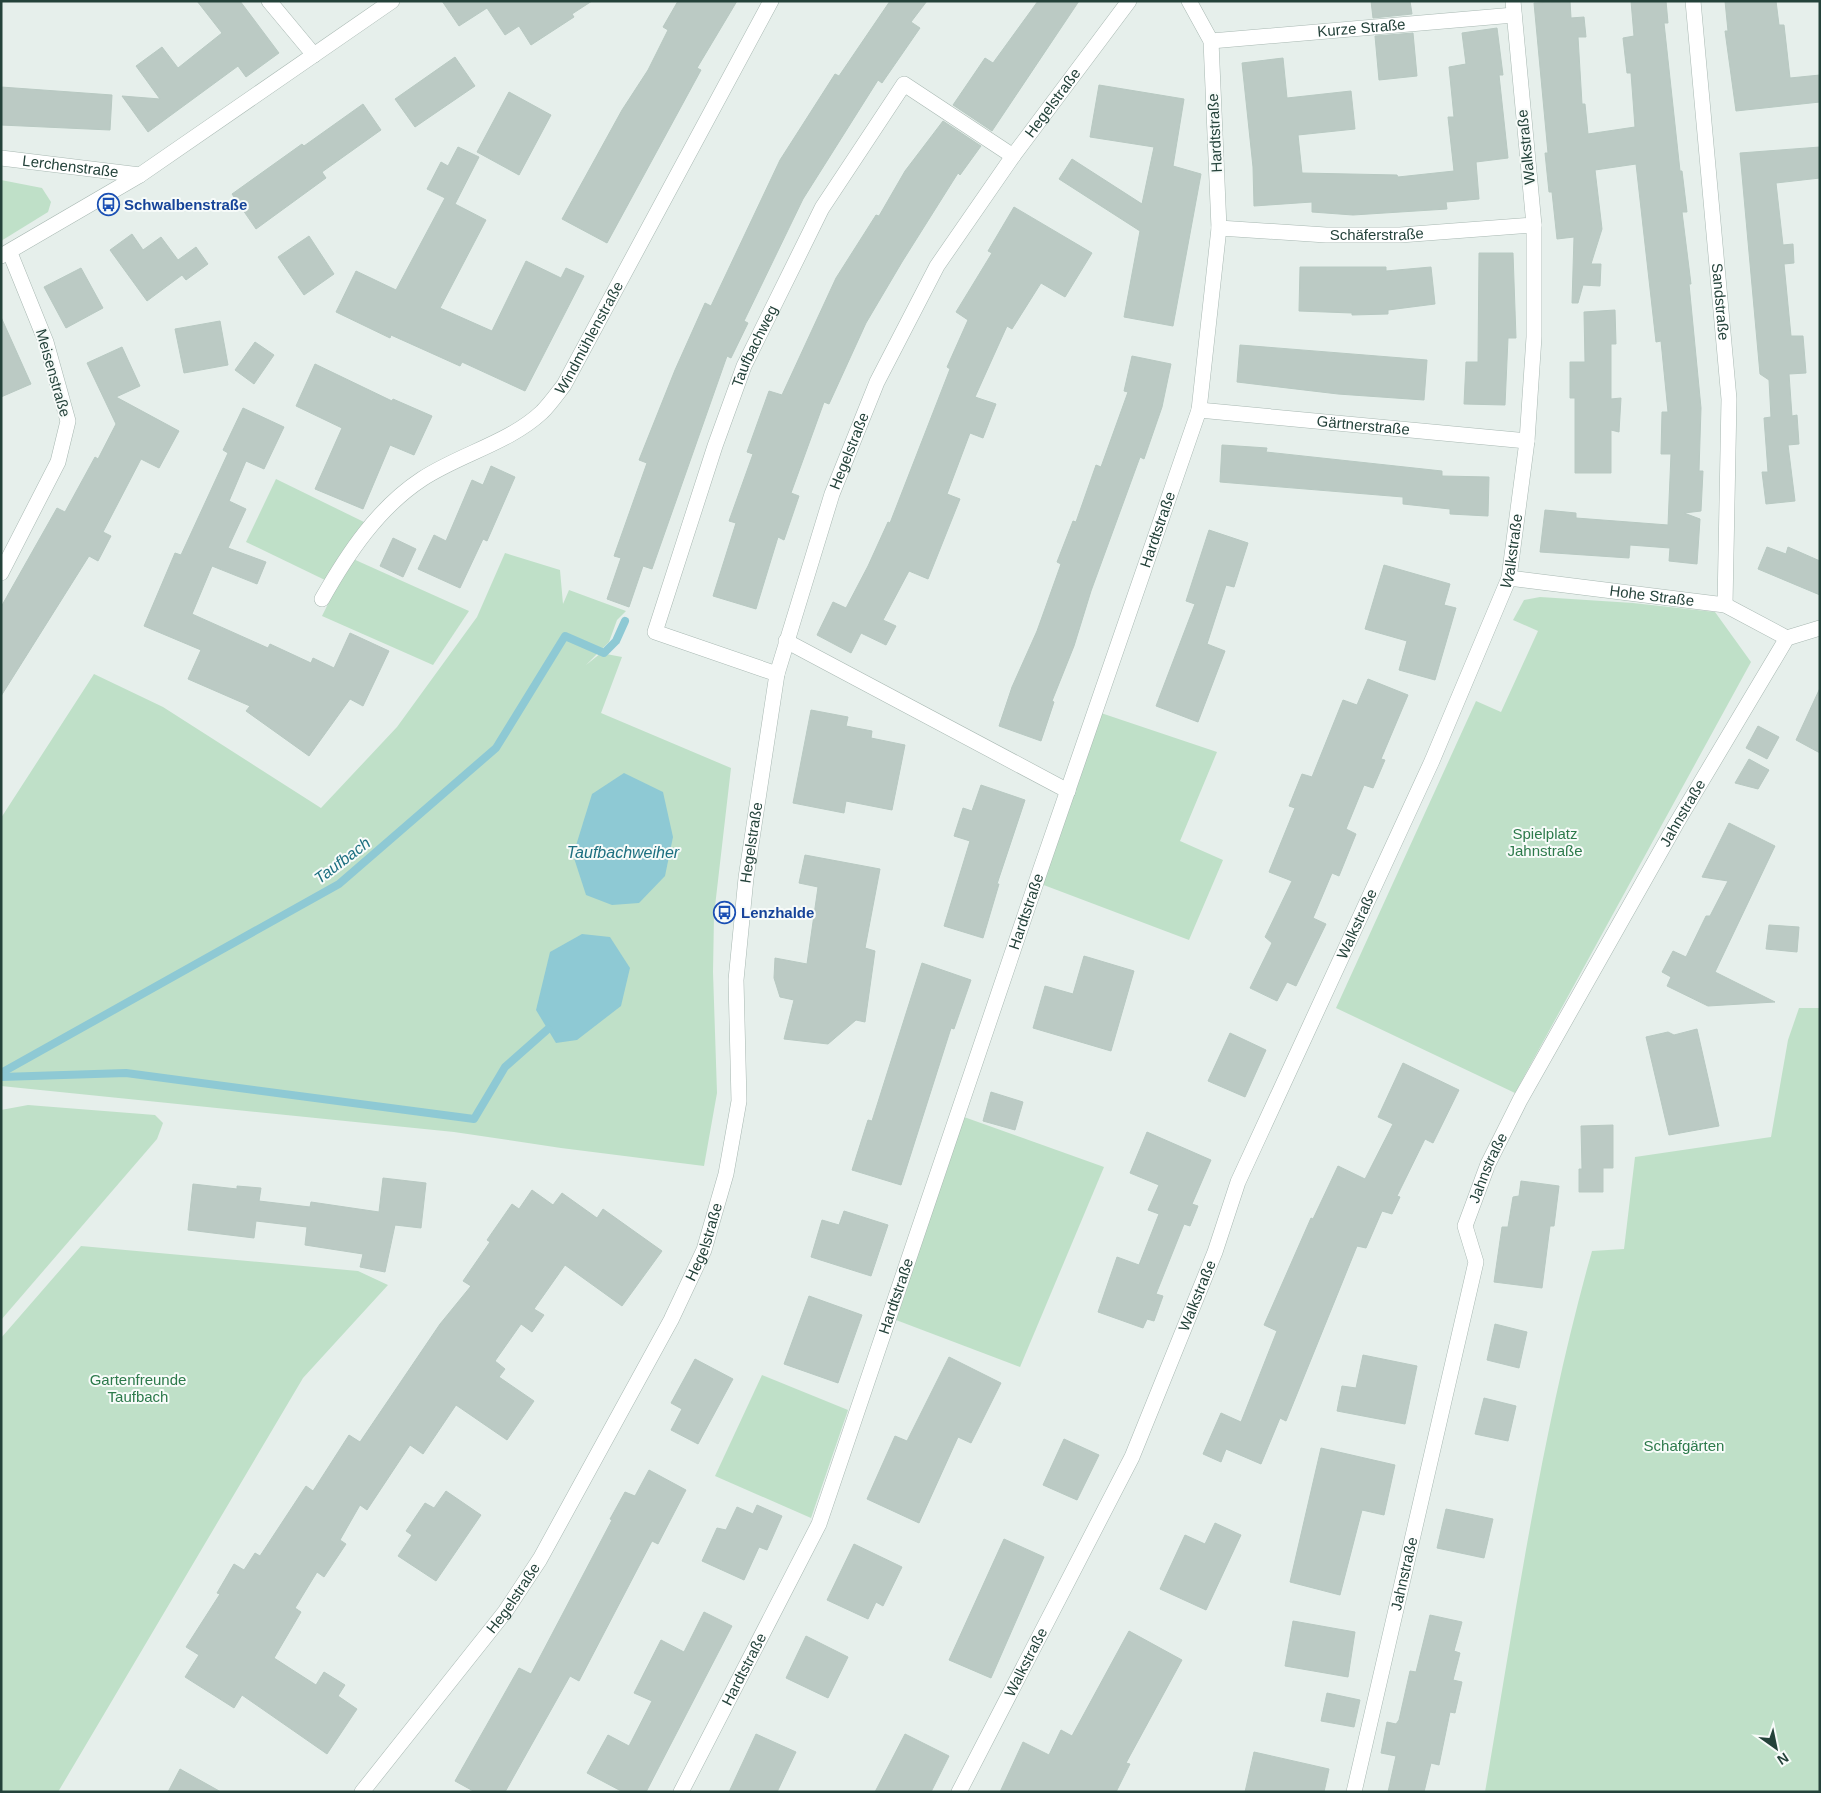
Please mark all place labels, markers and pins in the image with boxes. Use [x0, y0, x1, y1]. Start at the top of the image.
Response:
bus stop icon: Schwalbenstraße [96, 193, 120, 217]
place label: Schwalbenstraße [124, 196, 247, 213]
bus stop icon: Lenzhalde [713, 901, 737, 925]
place label: Lenzhalde [741, 904, 814, 921]

